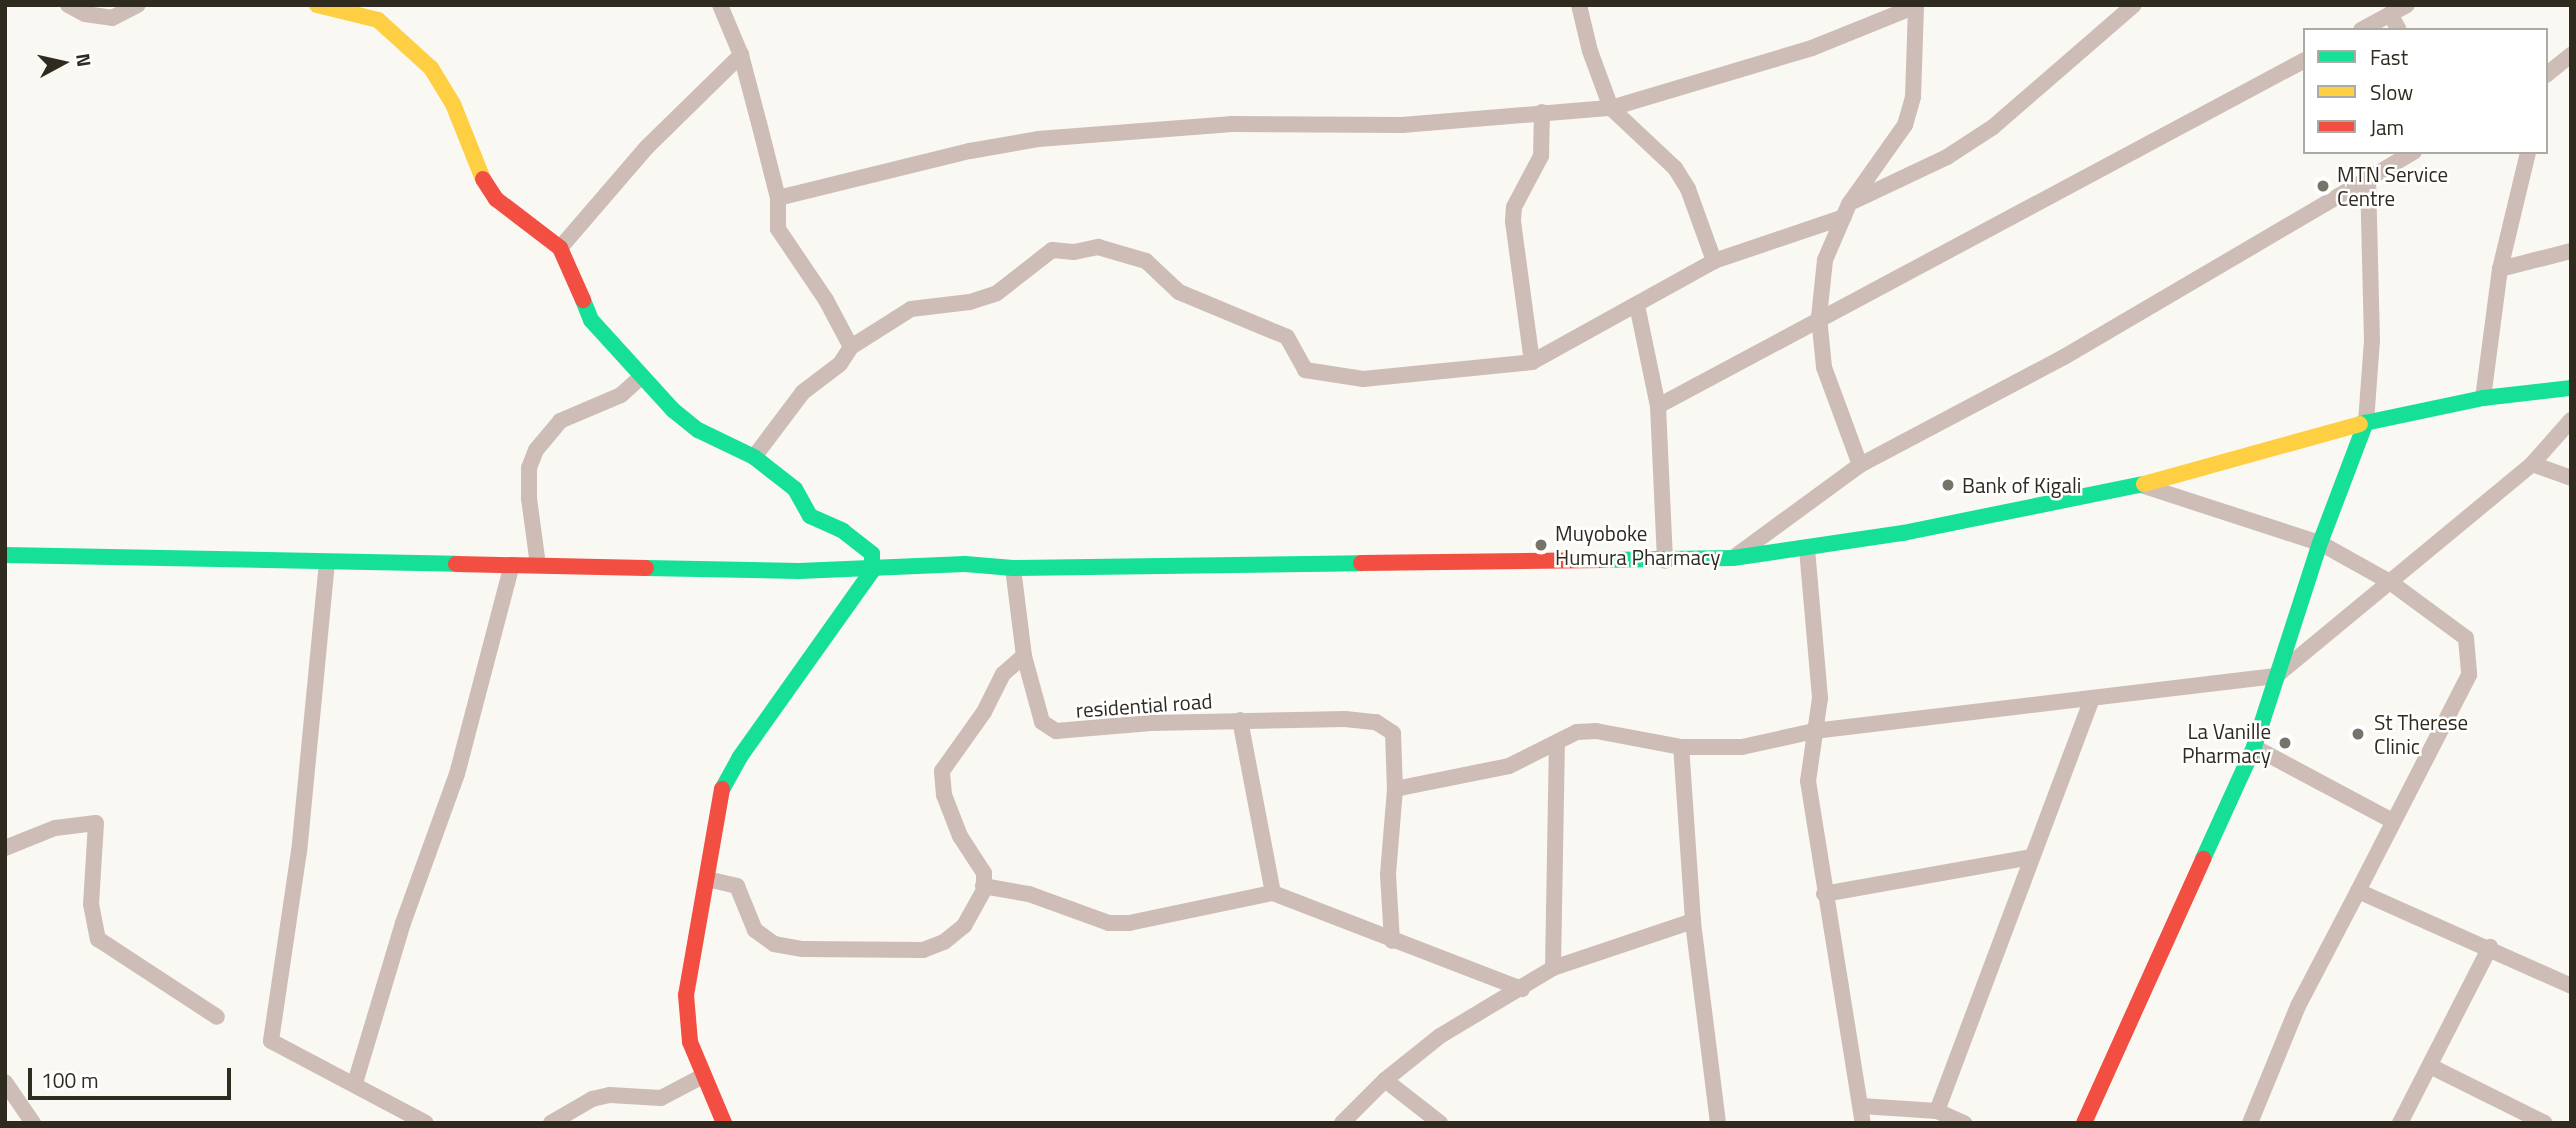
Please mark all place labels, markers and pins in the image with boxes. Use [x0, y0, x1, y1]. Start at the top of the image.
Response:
place label: MTN Service Centre [2337, 161, 2448, 211]
marker: MTN Service Centre [2315, 178, 2331, 194]
place label: Bank of Kigali [1962, 472, 2081, 498]
marker: Bank of Kigali [1940, 477, 1956, 493]
place label: Muyoboke Humura Pharmacy [1555, 520, 1720, 570]
marker: Muyoboke Humura Pharmacy [1533, 537, 1549, 553]
place label: St Therese Clinic [2374, 709, 2468, 759]
place label: La Vanille Pharmacy [2182, 718, 2271, 768]
marker: St Therese Clinic [2348, 724, 2368, 744]
marker: La Vanille Pharmacy [2277, 735, 2293, 751]

